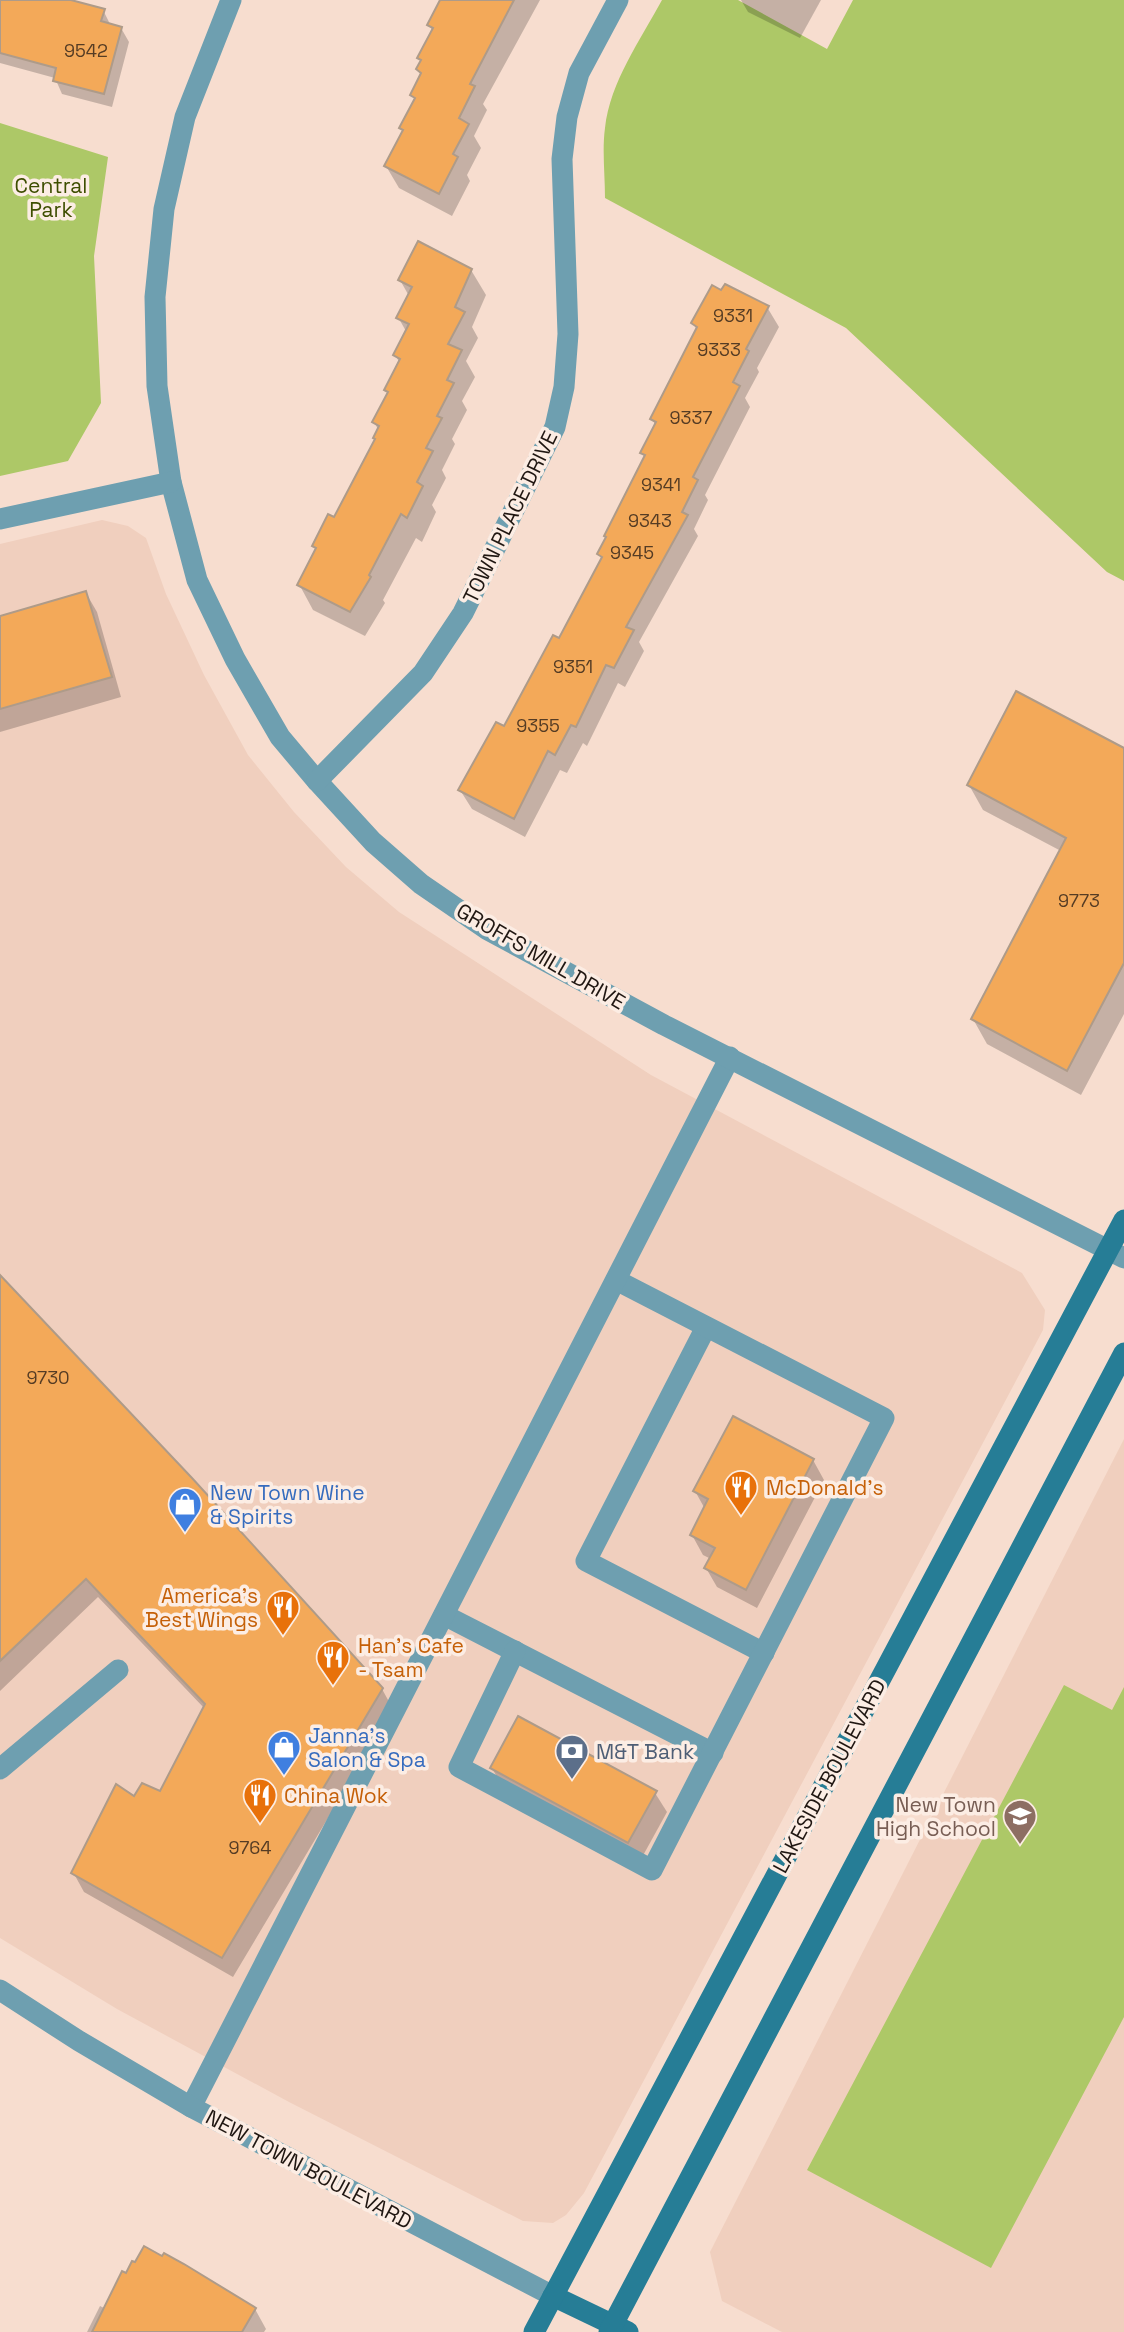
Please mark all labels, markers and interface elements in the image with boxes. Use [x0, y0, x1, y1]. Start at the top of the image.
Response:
house number: 9542 [64, 39, 108, 62]
park label: Central Park [15, 172, 87, 223]
house number: 9331 [713, 304, 753, 327]
house number: 9333 [697, 338, 741, 361]
house number: 9337 [670, 406, 712, 429]
street label: TOWN PLACE DRIVE [457, 426, 563, 608]
house number: 9341 [641, 473, 681, 496]
house number: 9343 [628, 509, 672, 532]
house number: 9345 [610, 541, 654, 564]
house number: 9351 [553, 655, 593, 678]
house number: 9355 [516, 714, 560, 737]
house number: 9773 [1058, 889, 1100, 912]
street label: GROFFS MILL DRIVE [452, 897, 630, 1015]
house number: 9730 [26, 1366, 70, 1389]
restaurant icon: McDonald's [722, 1468, 760, 1517]
place label: McDonald's [766, 1474, 884, 1501]
place label: New Town Wine & Spirits [210, 1479, 365, 1530]
shop icon: New Town Wine & Spirits [166, 1485, 204, 1534]
place label: America’s Best Wings [145, 1582, 258, 1633]
restaurant icon: America’s Best Wings [264, 1588, 302, 1637]
place label: Han’s Cafe - Tsam [358, 1632, 464, 1683]
restaurant icon: Han’s Cafe - Tsam [314, 1638, 352, 1687]
street label: LAKESIDE BOULEVARD [766, 1674, 892, 1878]
place label: Janna's Salon & Spa [308, 1722, 426, 1773]
shop icon: Janna's Salon & Spa [265, 1728, 303, 1777]
bank icon: M&T Bank [553, 1732, 591, 1781]
place label: M&T Bank [596, 1738, 694, 1765]
restaurant icon: China Wok [241, 1776, 279, 1825]
place label: China Wok [284, 1782, 388, 1809]
place label: New Town High School [876, 1791, 996, 1842]
school or university icon: New Town High School [1001, 1797, 1039, 1846]
house number: 9764 [229, 1836, 271, 1859]
street label: NEW TOWN BOULEVARD [201, 2103, 417, 2235]

